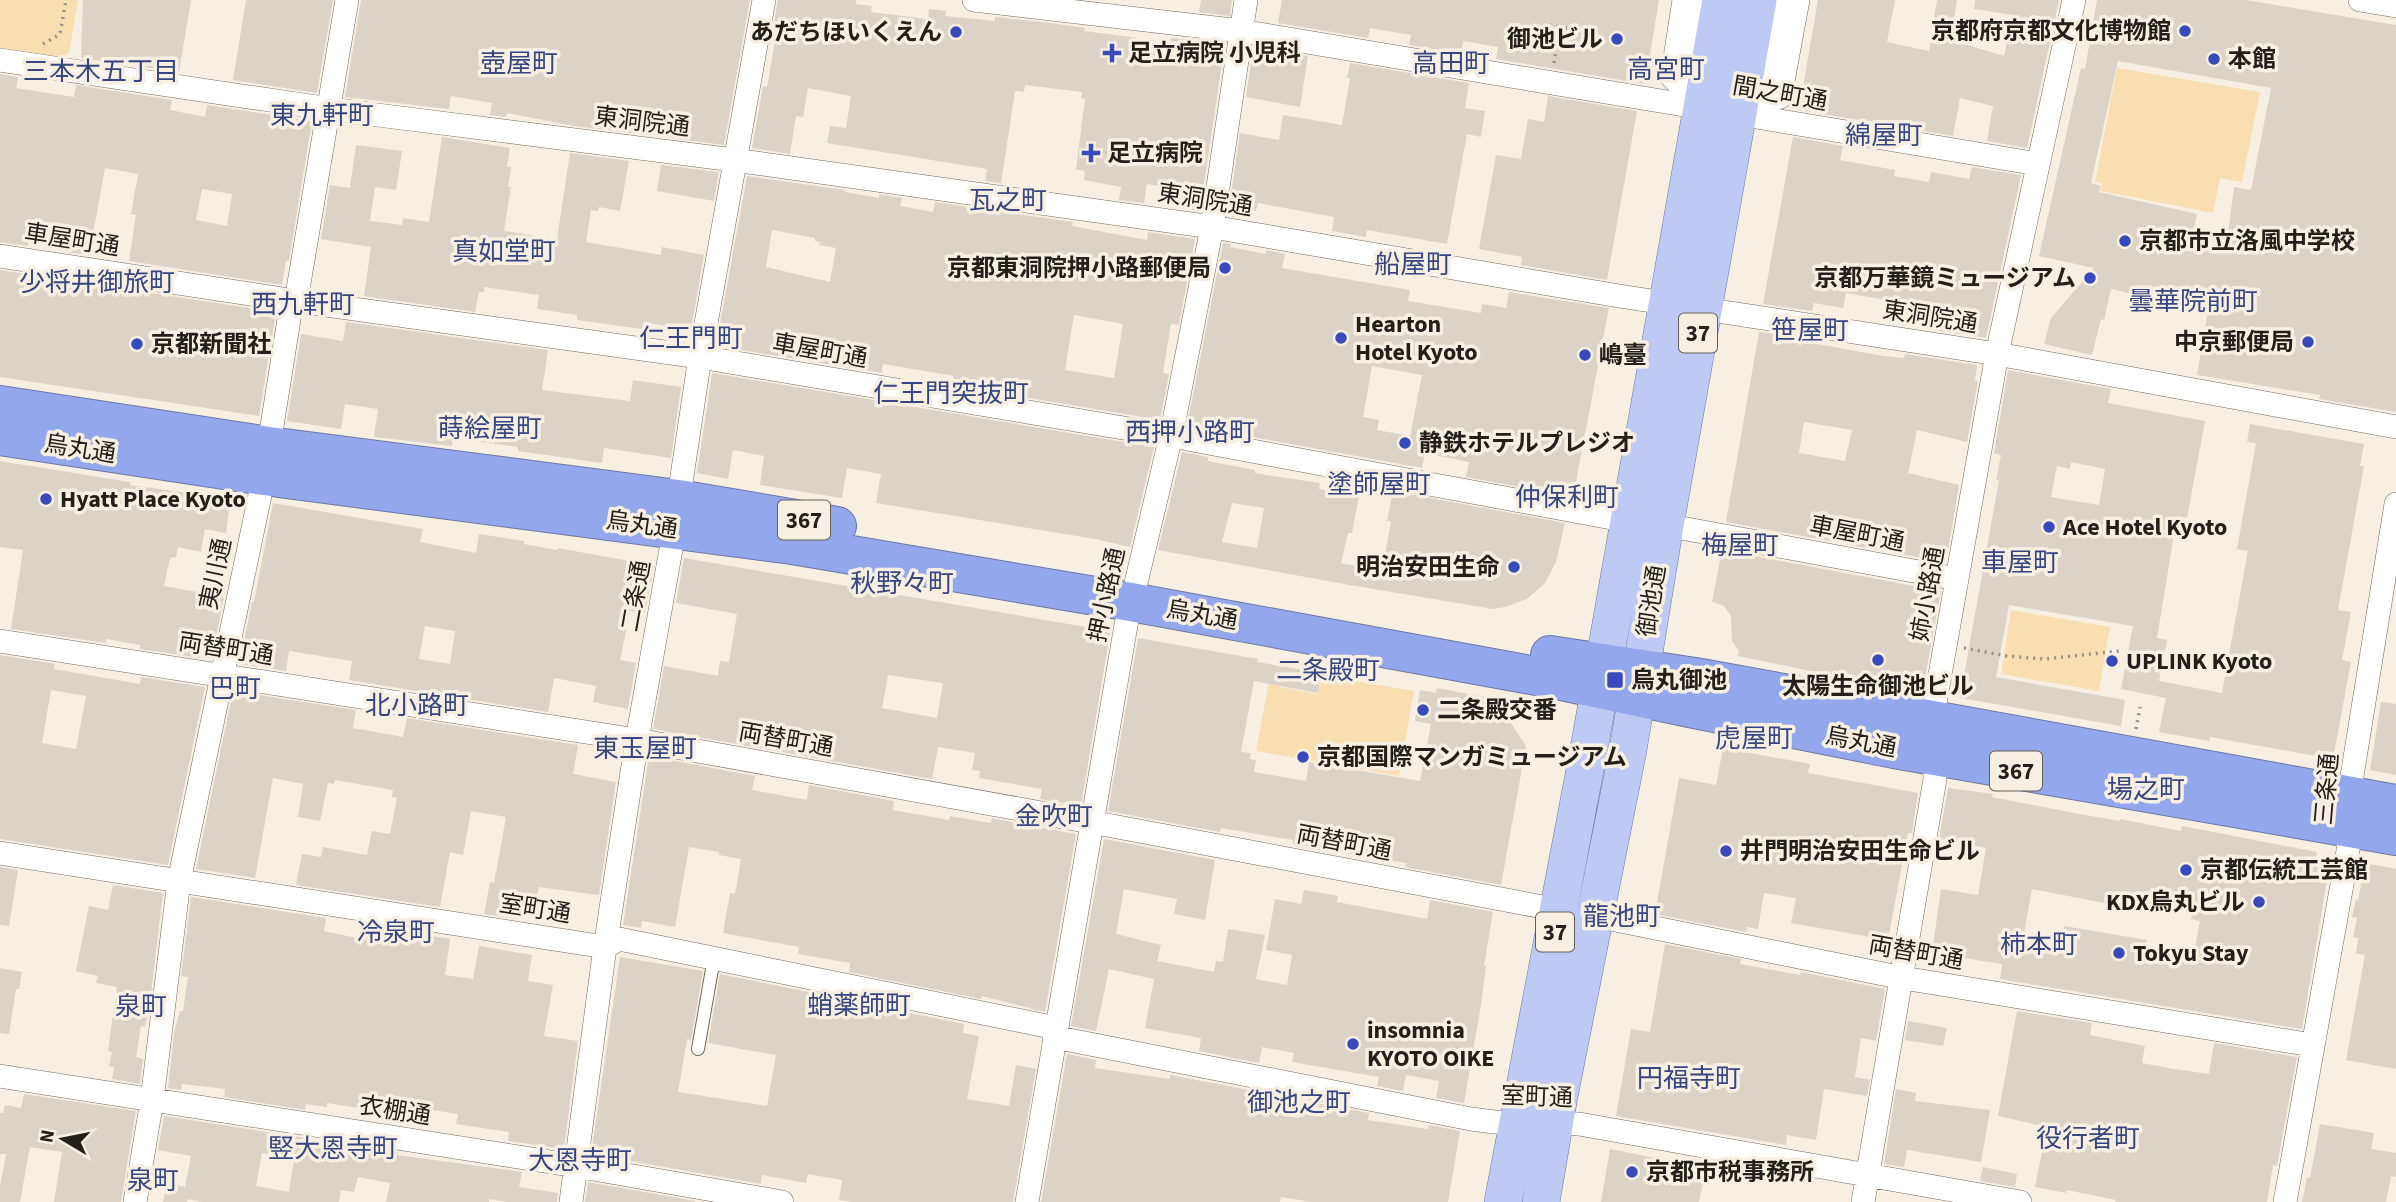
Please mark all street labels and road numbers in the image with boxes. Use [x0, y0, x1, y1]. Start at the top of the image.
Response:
street label: 間之町通 [1730, 68, 1830, 120]
street label: 東洞院通 [592, 99, 692, 145]
street label: 東洞院通 [1155, 175, 1255, 225]
street label: 車屋町通 [22, 215, 122, 265]
street label: 東洞院通 [1880, 292, 1980, 342]
road number: 37 [1679, 314, 1717, 352]
street label: 車屋町通 [770, 325, 870, 377]
street label: 烏丸通 [42, 426, 118, 472]
road number: 367 [778, 500, 830, 540]
street label: 烏丸通 [604, 503, 680, 547]
street label: 車屋町通 [1807, 508, 1907, 560]
street label: 夷川通 [191, 535, 241, 613]
street label: 押小路通 [1080, 544, 1134, 646]
street label: 姉小路通 [1902, 544, 1954, 644]
street label: 二条通 [613, 558, 659, 634]
street label: 御池通 [1629, 563, 1675, 639]
street label: 烏丸通 [1164, 592, 1240, 638]
street label: 両替町通 [176, 624, 276, 674]
street label: 両替町通 [736, 714, 836, 766]
street label: 烏丸通 [1822, 718, 1900, 766]
road number: 367 [1990, 751, 2042, 790]
street label: 三条通 [2306, 752, 2348, 826]
street label: 両替町通 [1294, 817, 1394, 869]
street label: 室町通 [497, 886, 573, 932]
road number: 37 [1536, 912, 1574, 951]
street label: 両替町通 [1866, 927, 1966, 979]
street label: 室町通 [1500, 1078, 1574, 1116]
street label: 衣棚通 [357, 1088, 433, 1134]

